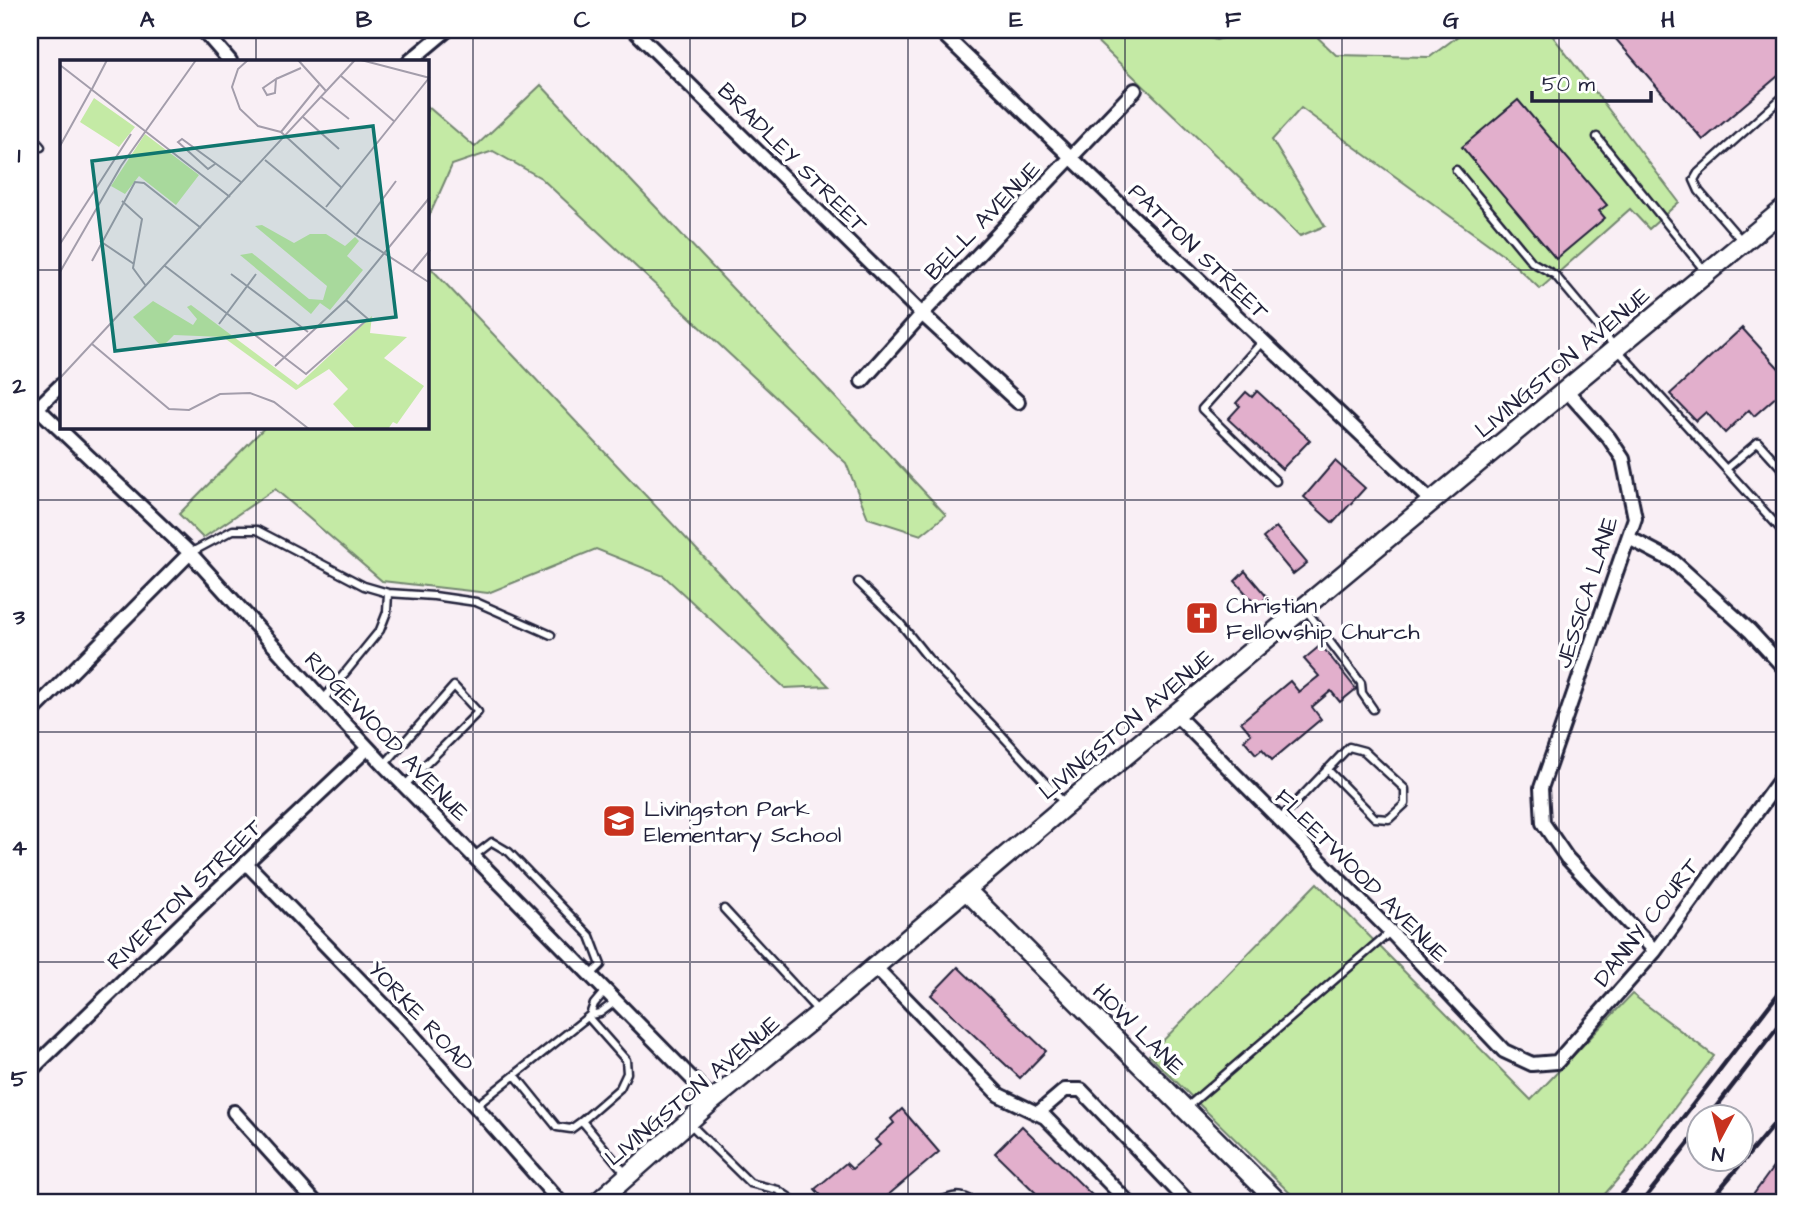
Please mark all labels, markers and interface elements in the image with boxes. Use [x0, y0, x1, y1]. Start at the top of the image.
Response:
text: A [140, 4, 155, 36]
text: B [356, 4, 373, 36]
text: C [574, 4, 591, 36]
text: D [792, 4, 807, 36]
text: E [1009, 4, 1023, 36]
text: F [1225, 4, 1242, 36]
text: G [1443, 4, 1459, 36]
text: H [1661, 4, 1675, 36]
inset map [60, 60, 429, 429]
scale bar [1532, 60, 1650, 104]
text: 50 m [1542, 70, 1596, 99]
street label: BRADLEY STREET [710, 76, 875, 240]
text: 1 [18, 139, 21, 171]
street label: BELL AVENUE [917, 154, 1048, 287]
street label: PATTON STREET [1121, 176, 1276, 328]
street label: LIVINGSTON AVENUE [1468, 280, 1657, 446]
text: 2 [11, 370, 26, 402]
street label: JESSICA LANE [1547, 512, 1627, 672]
place label: Christian Fellowship Church [1226, 590, 1420, 648]
church icon: Christian Fellowship Church [1183, 599, 1221, 637]
text: 3 [12, 601, 25, 633]
street label: LIVINGSTON AVENUE [1032, 642, 1221, 808]
street label: RIDGEWOOD AVENUE [297, 645, 476, 829]
street label: FLEETWOOD AVENUE [1267, 782, 1455, 970]
place label: Livingston Park Elementary School [644, 793, 841, 852]
school or university icon: Livingston Park Elementary School [600, 802, 638, 840]
street label: RIVERTON STREET [100, 812, 270, 977]
text: 4 [11, 832, 27, 864]
street label: DANNY COURT [1586, 851, 1708, 994]
street label: YORKE ROAD [360, 954, 481, 1080]
street label: HOW LANE [1085, 976, 1192, 1083]
street label: LIVINGSTON AVENUE [598, 1008, 787, 1174]
text: 5 [11, 1063, 28, 1095]
north arrow [1686, 1102, 1756, 1172]
text: N [1710, 1139, 1726, 1168]

